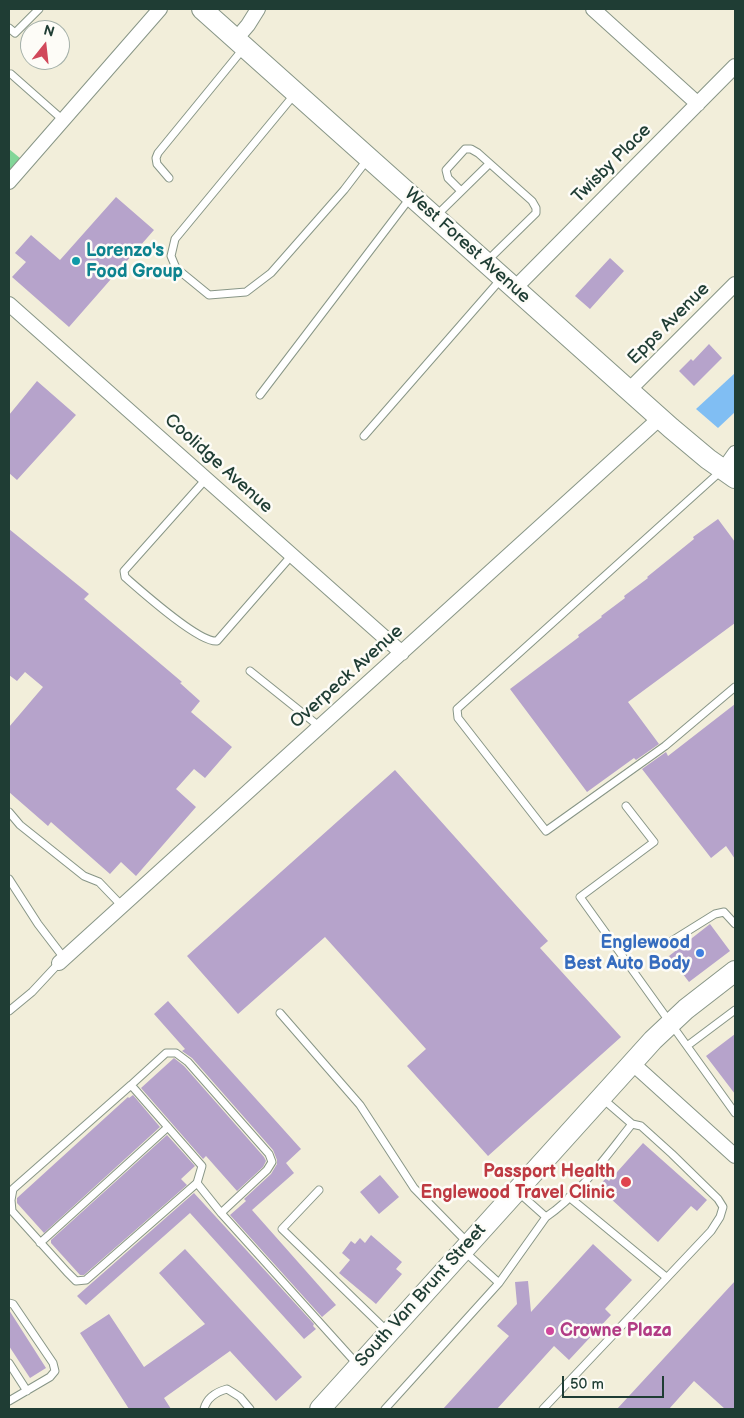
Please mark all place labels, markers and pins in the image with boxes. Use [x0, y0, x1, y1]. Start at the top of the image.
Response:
place label: Lorenzo's Food Group [86, 240, 183, 282]
marker: Lorenzo's Food Group [70, 255, 82, 267]
place label: Englewood Best Auto Body [564, 932, 690, 974]
marker: Englewood Best Auto Body [694, 947, 706, 959]
place label: Passport Health Englewood Travel Clinic [421, 1161, 615, 1204]
marker: Passport Health Englewood Travel Clinic [619, 1175, 633, 1189]
place label: Crowne Plaza [560, 1320, 672, 1342]
marker: Crowne Plaza [544, 1325, 556, 1337]

